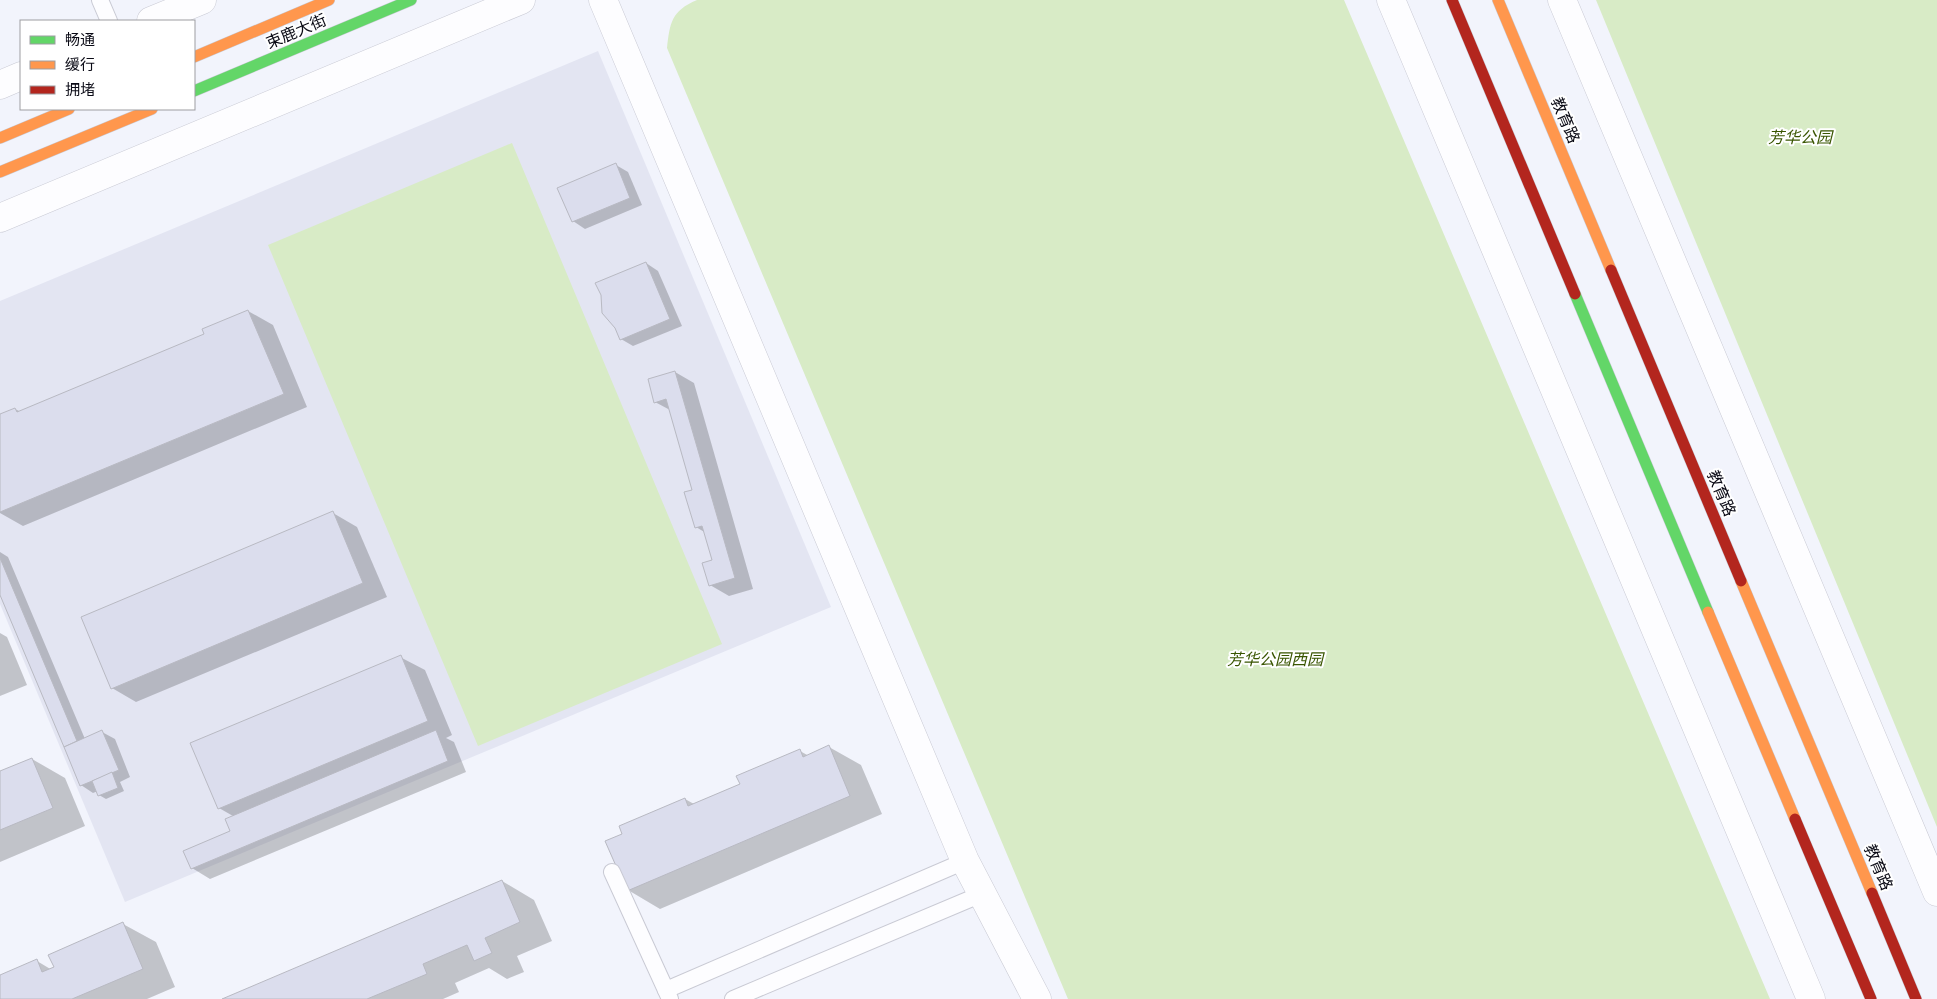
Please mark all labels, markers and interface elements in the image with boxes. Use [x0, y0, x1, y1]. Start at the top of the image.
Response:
street label: 束鹿大街 [263, 9, 329, 53]
legend [20, 20, 195, 110]
text: 畅通 [65, 30, 95, 49]
text: 缓行 [65, 55, 95, 74]
text: 拥堵 [65, 80, 95, 99]
street label: 教育路 [1547, 94, 1585, 146]
park label: 芳华公园 [1768, 127, 1834, 147]
street label: 教育路 [1703, 467, 1741, 519]
park label: 芳华公园西园 [1227, 649, 1325, 669]
street label: 教育路 [1860, 841, 1898, 893]

